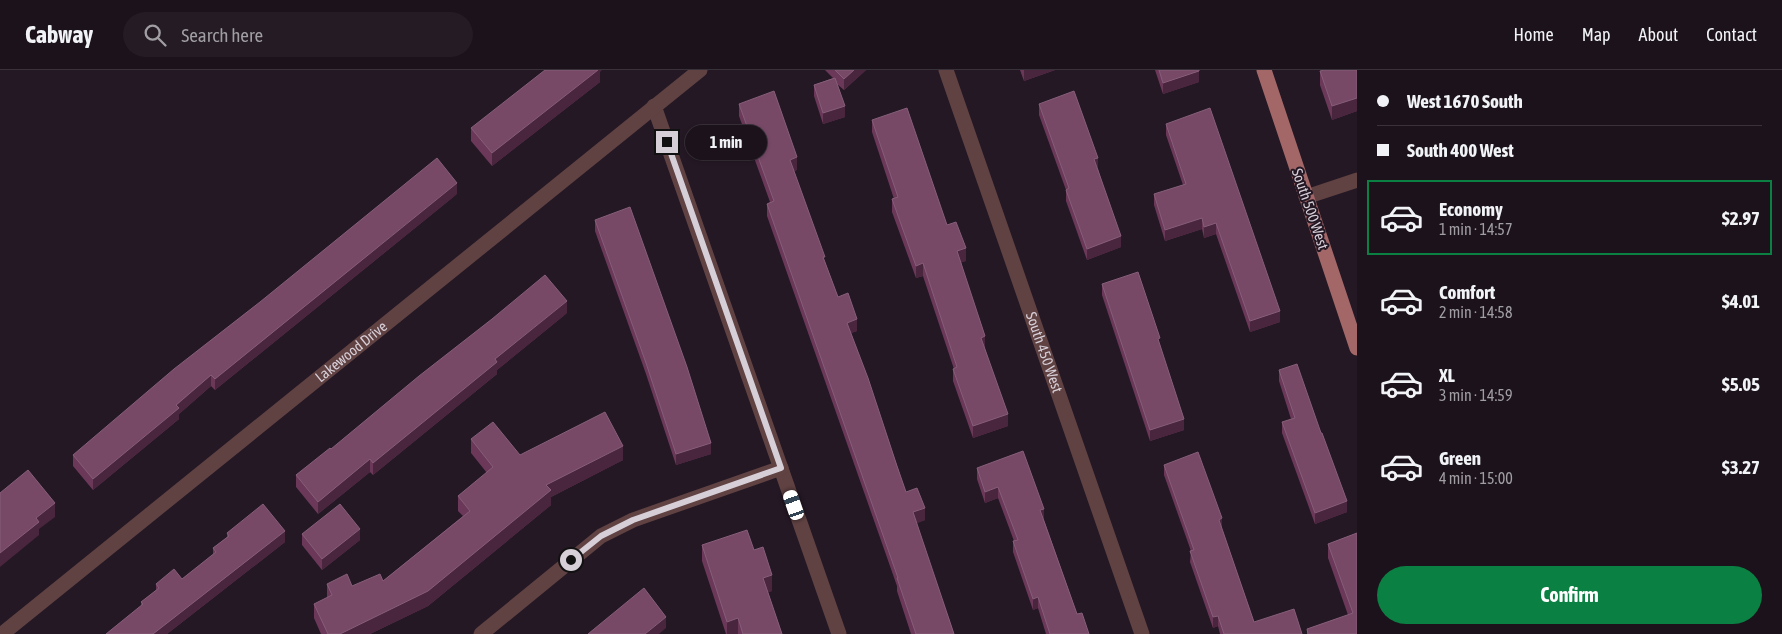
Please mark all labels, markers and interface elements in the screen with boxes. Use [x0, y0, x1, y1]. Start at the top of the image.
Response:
search box [123, 12, 473, 57]
text: Cabway [25, 21, 93, 48]
icon: search [141, 21, 169, 49]
text: Search here [181, 24, 263, 46]
text: Home [1514, 24, 1554, 45]
text: Map [1582, 24, 1611, 45]
text: About [1639, 24, 1678, 45]
text: Contact [1706, 24, 1757, 45]
text: West 1670 South [1407, 90, 1523, 112]
callout: 1 min [684, 124, 767, 160]
route end [656, 131, 678, 153]
text: 1 min [710, 133, 742, 151]
text: South 400 West [1407, 139, 1514, 161]
street label: South 500 West [1289, 166, 1332, 251]
icon: car [1379, 195, 1424, 240]
text: Economy [1439, 198, 1503, 220]
text: $2.97 [1722, 207, 1760, 229]
text: 1 min · 14:57 [1439, 220, 1512, 238]
icon: car [1379, 278, 1424, 323]
text: Comfort [1439, 281, 1495, 303]
text: $4.01 [1722, 290, 1760, 312]
text: 2 min · 14:58 [1439, 303, 1512, 321]
street label: South 450 West [1023, 310, 1067, 395]
street label: Lakewood Drive [312, 317, 390, 385]
icon: car [1379, 361, 1424, 406]
text: XL [1439, 364, 1455, 386]
text: $5.05 [1722, 373, 1760, 395]
text: 3 min · 14:59 [1439, 386, 1512, 404]
icon: car [1379, 444, 1424, 489]
text: Green [1439, 447, 1481, 469]
text: $3.27 [1722, 456, 1760, 478]
text: 4 min · 15:00 [1439, 469, 1513, 487]
car [782, 488, 805, 522]
route start [560, 549, 582, 571]
button: Confirm [1377, 566, 1762, 624]

